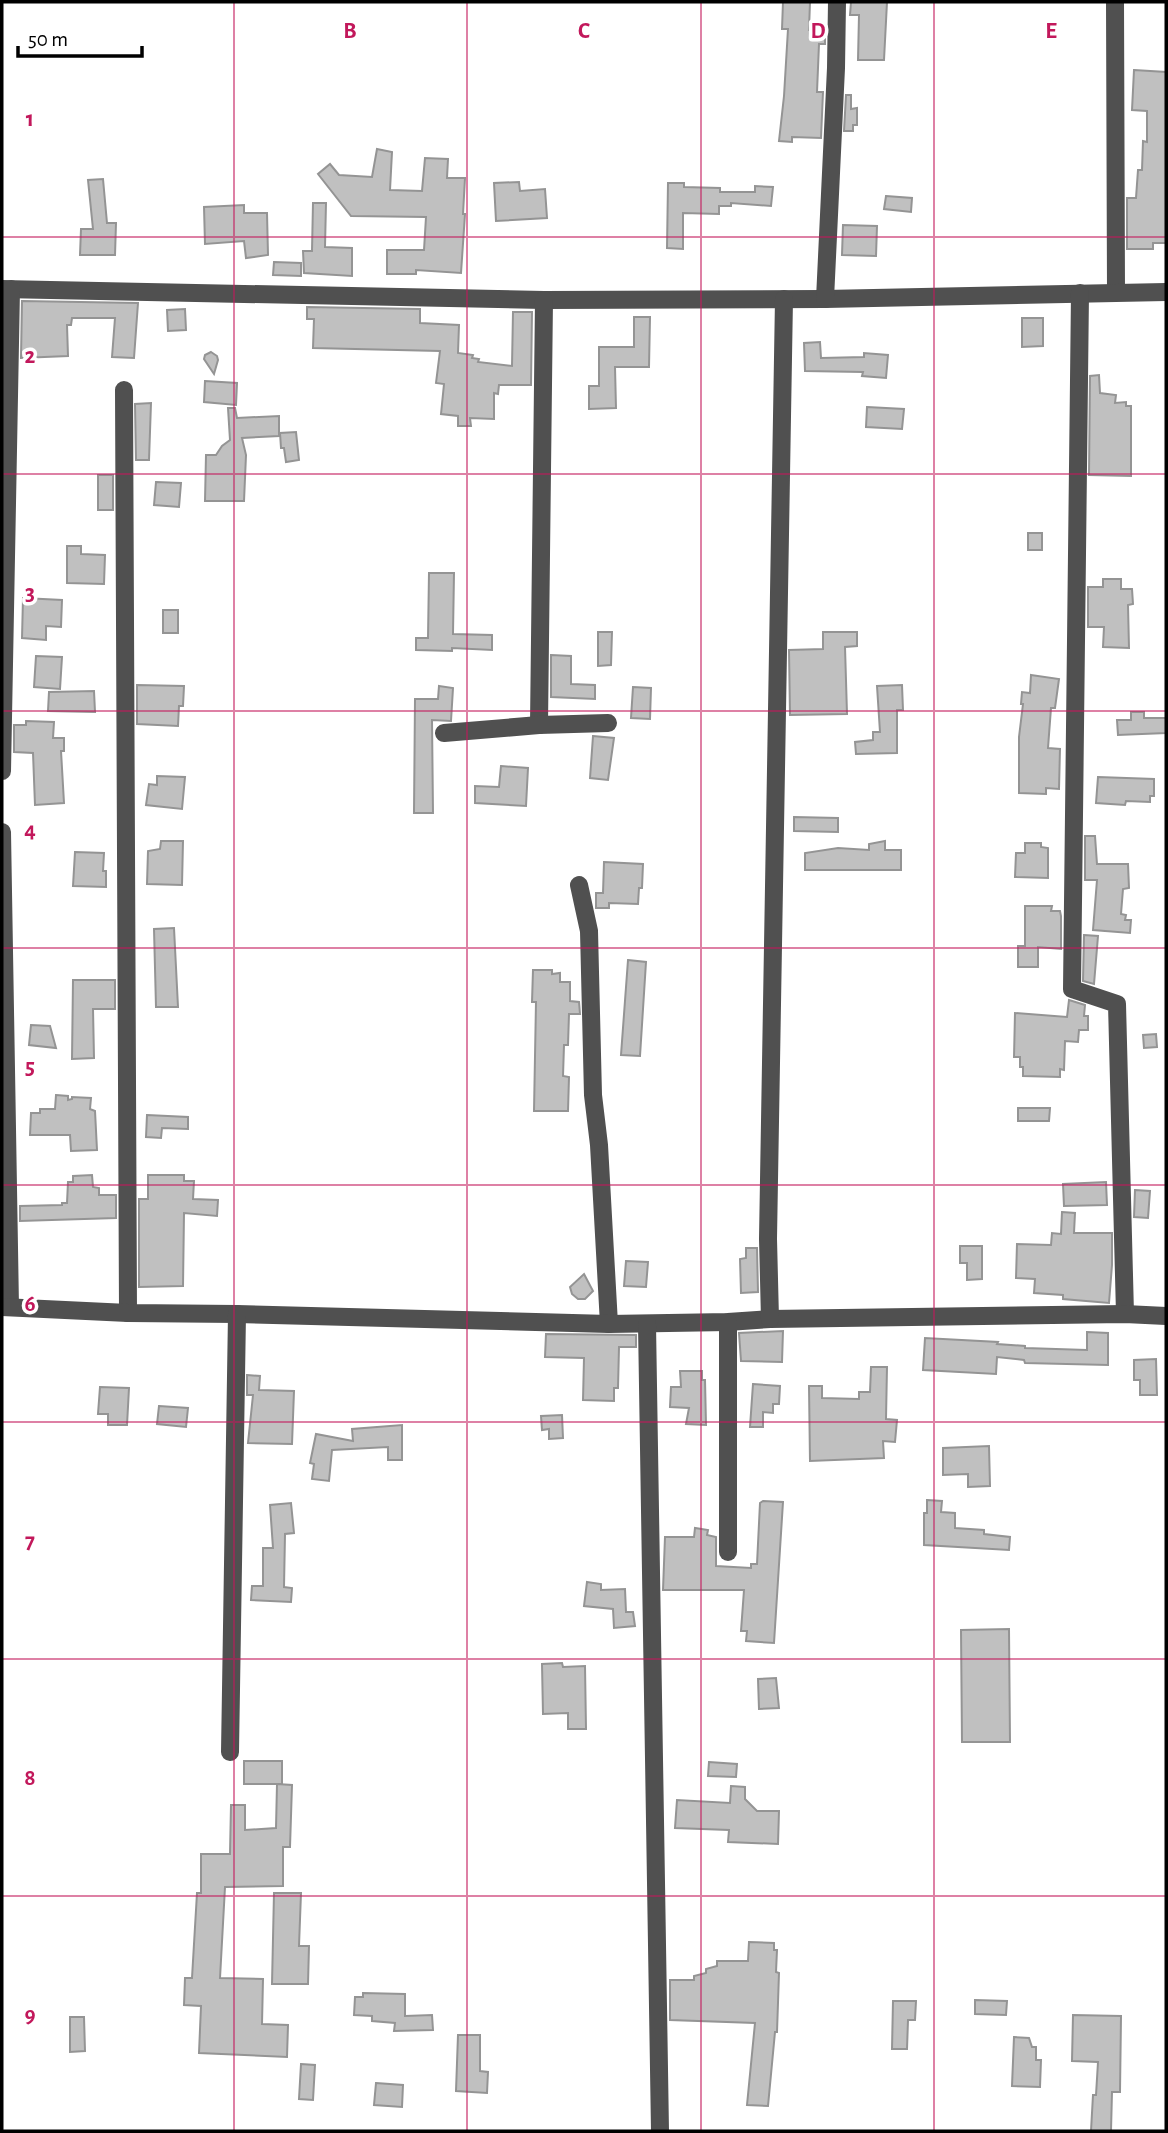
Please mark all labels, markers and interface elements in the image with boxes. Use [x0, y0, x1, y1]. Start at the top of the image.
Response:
scale bar [18, 14, 142, 58]
text: B [343, 20, 357, 43]
text: C [578, 20, 590, 43]
text: D [810, 20, 826, 43]
text: E [1045, 20, 1057, 43]
text: 50 m [28, 29, 68, 50]
text: 1 [26, 108, 34, 131]
text: 2 [25, 345, 36, 368]
text: 3 [25, 582, 35, 605]
text: 4 [24, 819, 36, 842]
text: 5 [25, 1056, 35, 1079]
text: 6 [24, 1293, 36, 1316]
text: 7 [25, 1530, 35, 1553]
text: 8 [24, 1767, 36, 1790]
text: 9 [24, 2004, 36, 2027]

